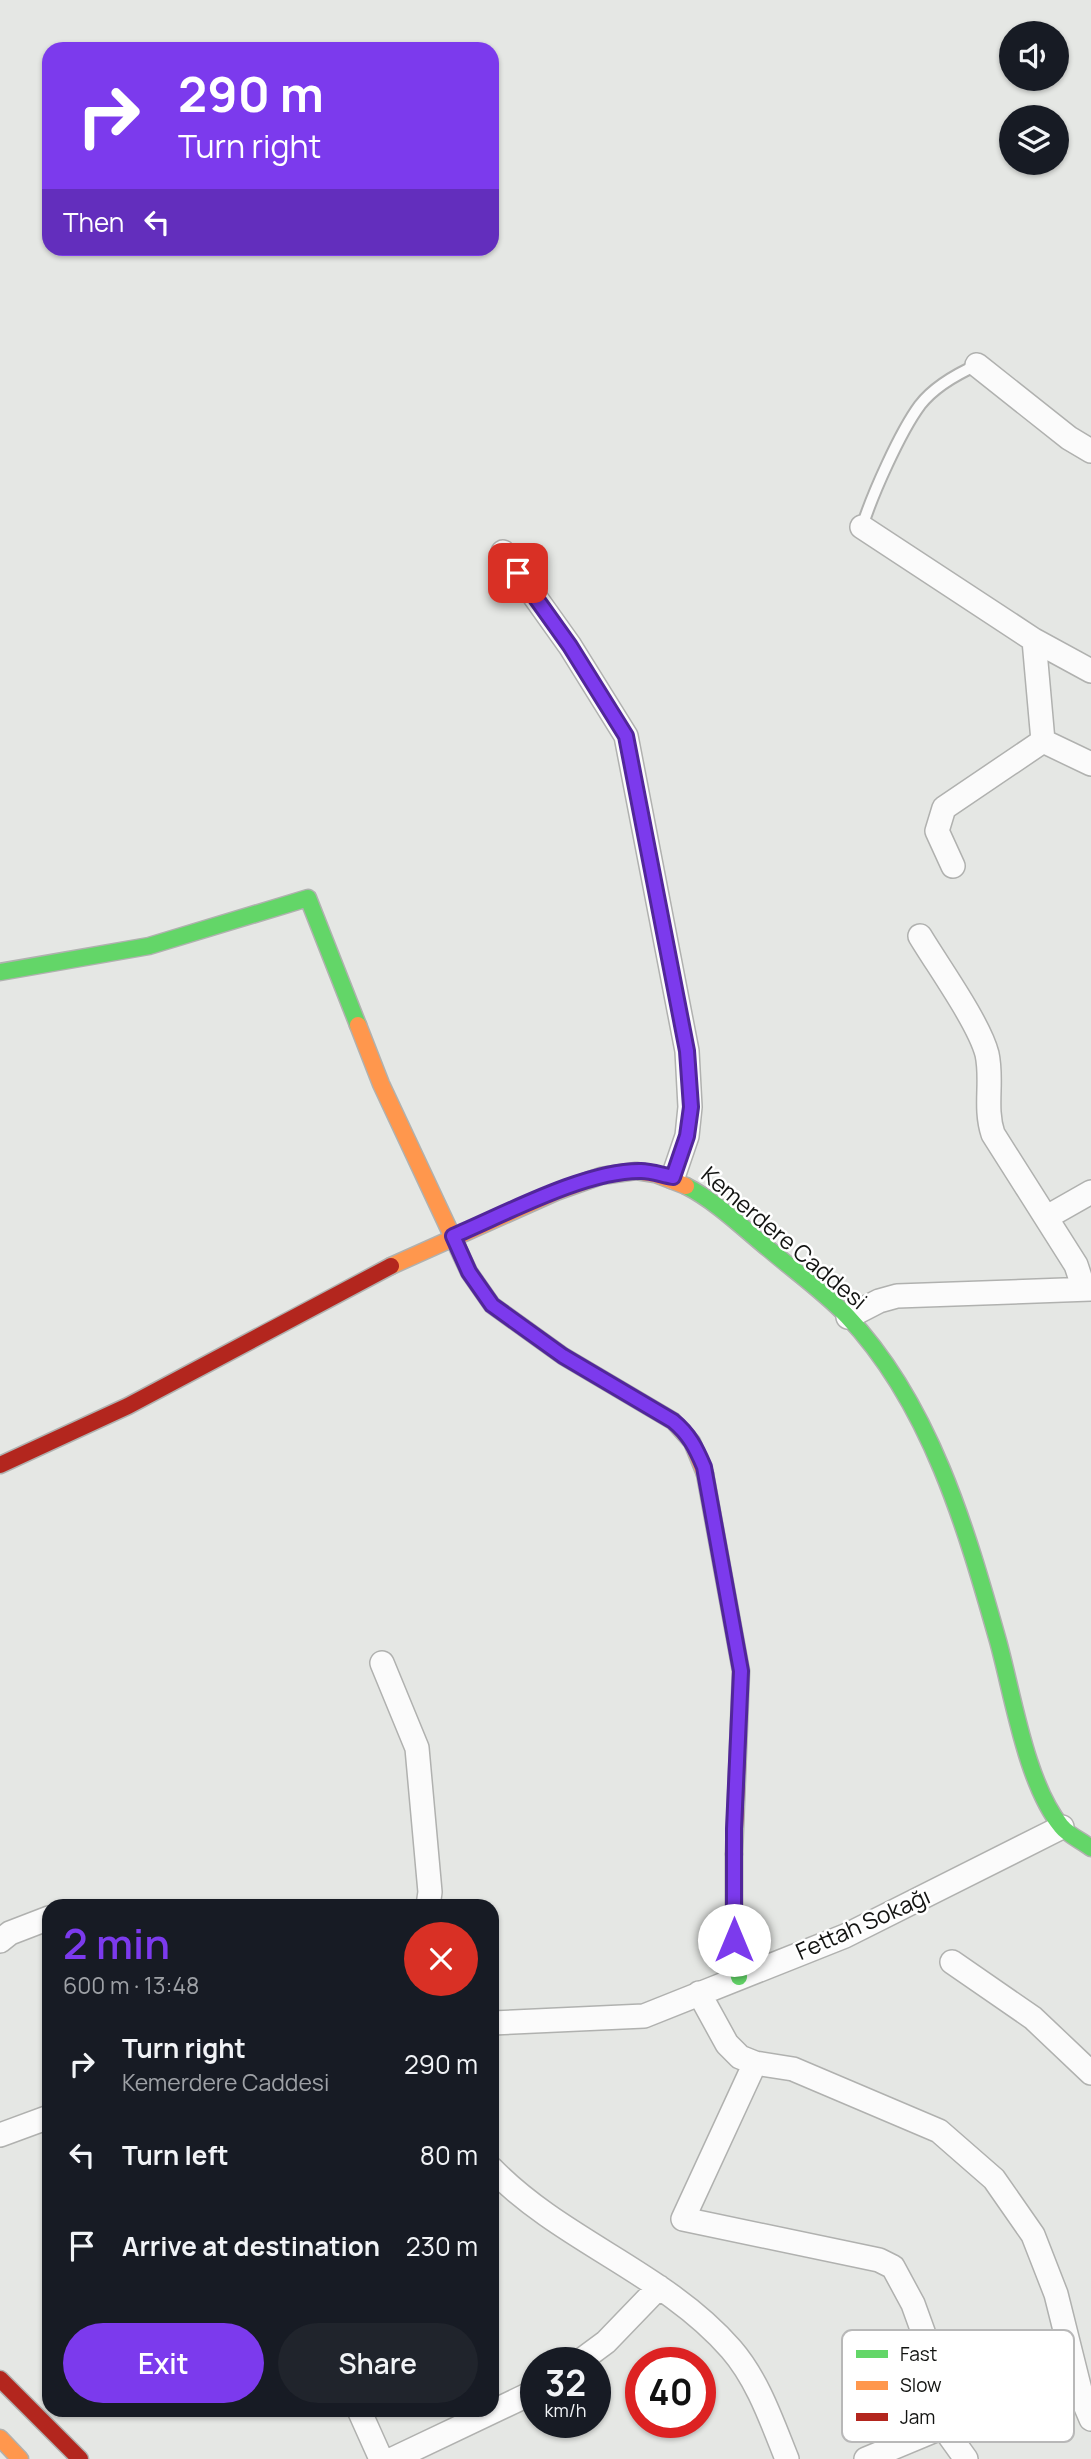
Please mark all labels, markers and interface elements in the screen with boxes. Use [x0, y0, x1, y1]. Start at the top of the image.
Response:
map controls [999, 21, 1069, 175]
button: sound [999, 21, 1069, 91]
text: 290 m [178, 60, 324, 127]
icon: right [63, 70, 154, 161]
button: layers [999, 105, 1069, 175]
text: Turn right [178, 124, 321, 168]
icon: left [138, 203, 176, 241]
text: Then [63, 204, 124, 240]
pin [488, 543, 548, 603]
icon: arrive [499, 554, 537, 592]
street label: Kemerdere Caddesi [695, 1158, 874, 1316]
street label: Fettah Sokağı [790, 1879, 935, 1967]
position arrow [697, 1903, 771, 1977]
text: 2 min [63, 1914, 170, 1972]
button: close [404, 1922, 478, 1996]
text: 600 m · 13:48 [63, 1969, 199, 2001]
text: Turn right [122, 2030, 246, 2066]
icon: right [63, 2045, 101, 2083]
text: 290 m [404, 2046, 478, 2082]
text: Kemerdere Caddesi [122, 2066, 329, 2098]
icon: left [63, 2136, 101, 2174]
text: Turn left [122, 2137, 229, 2173]
text: 80 m [420, 2137, 478, 2173]
icon: arrive [63, 2227, 101, 2265]
text: Arrive at destination [122, 2228, 380, 2264]
text: 230 m [406, 2228, 478, 2264]
button: Exit [63, 2323, 264, 2403]
button: Share [278, 2323, 478, 2403]
legend [842, 2330, 1074, 2442]
text: Fast [900, 2341, 937, 2367]
speed limit sign: 40 [625, 2347, 716, 2438]
text: 32 [545, 2359, 586, 2407]
text: Slow [900, 2372, 942, 2398]
text: km/h [545, 2398, 586, 2422]
text: Jam [900, 2404, 935, 2430]

